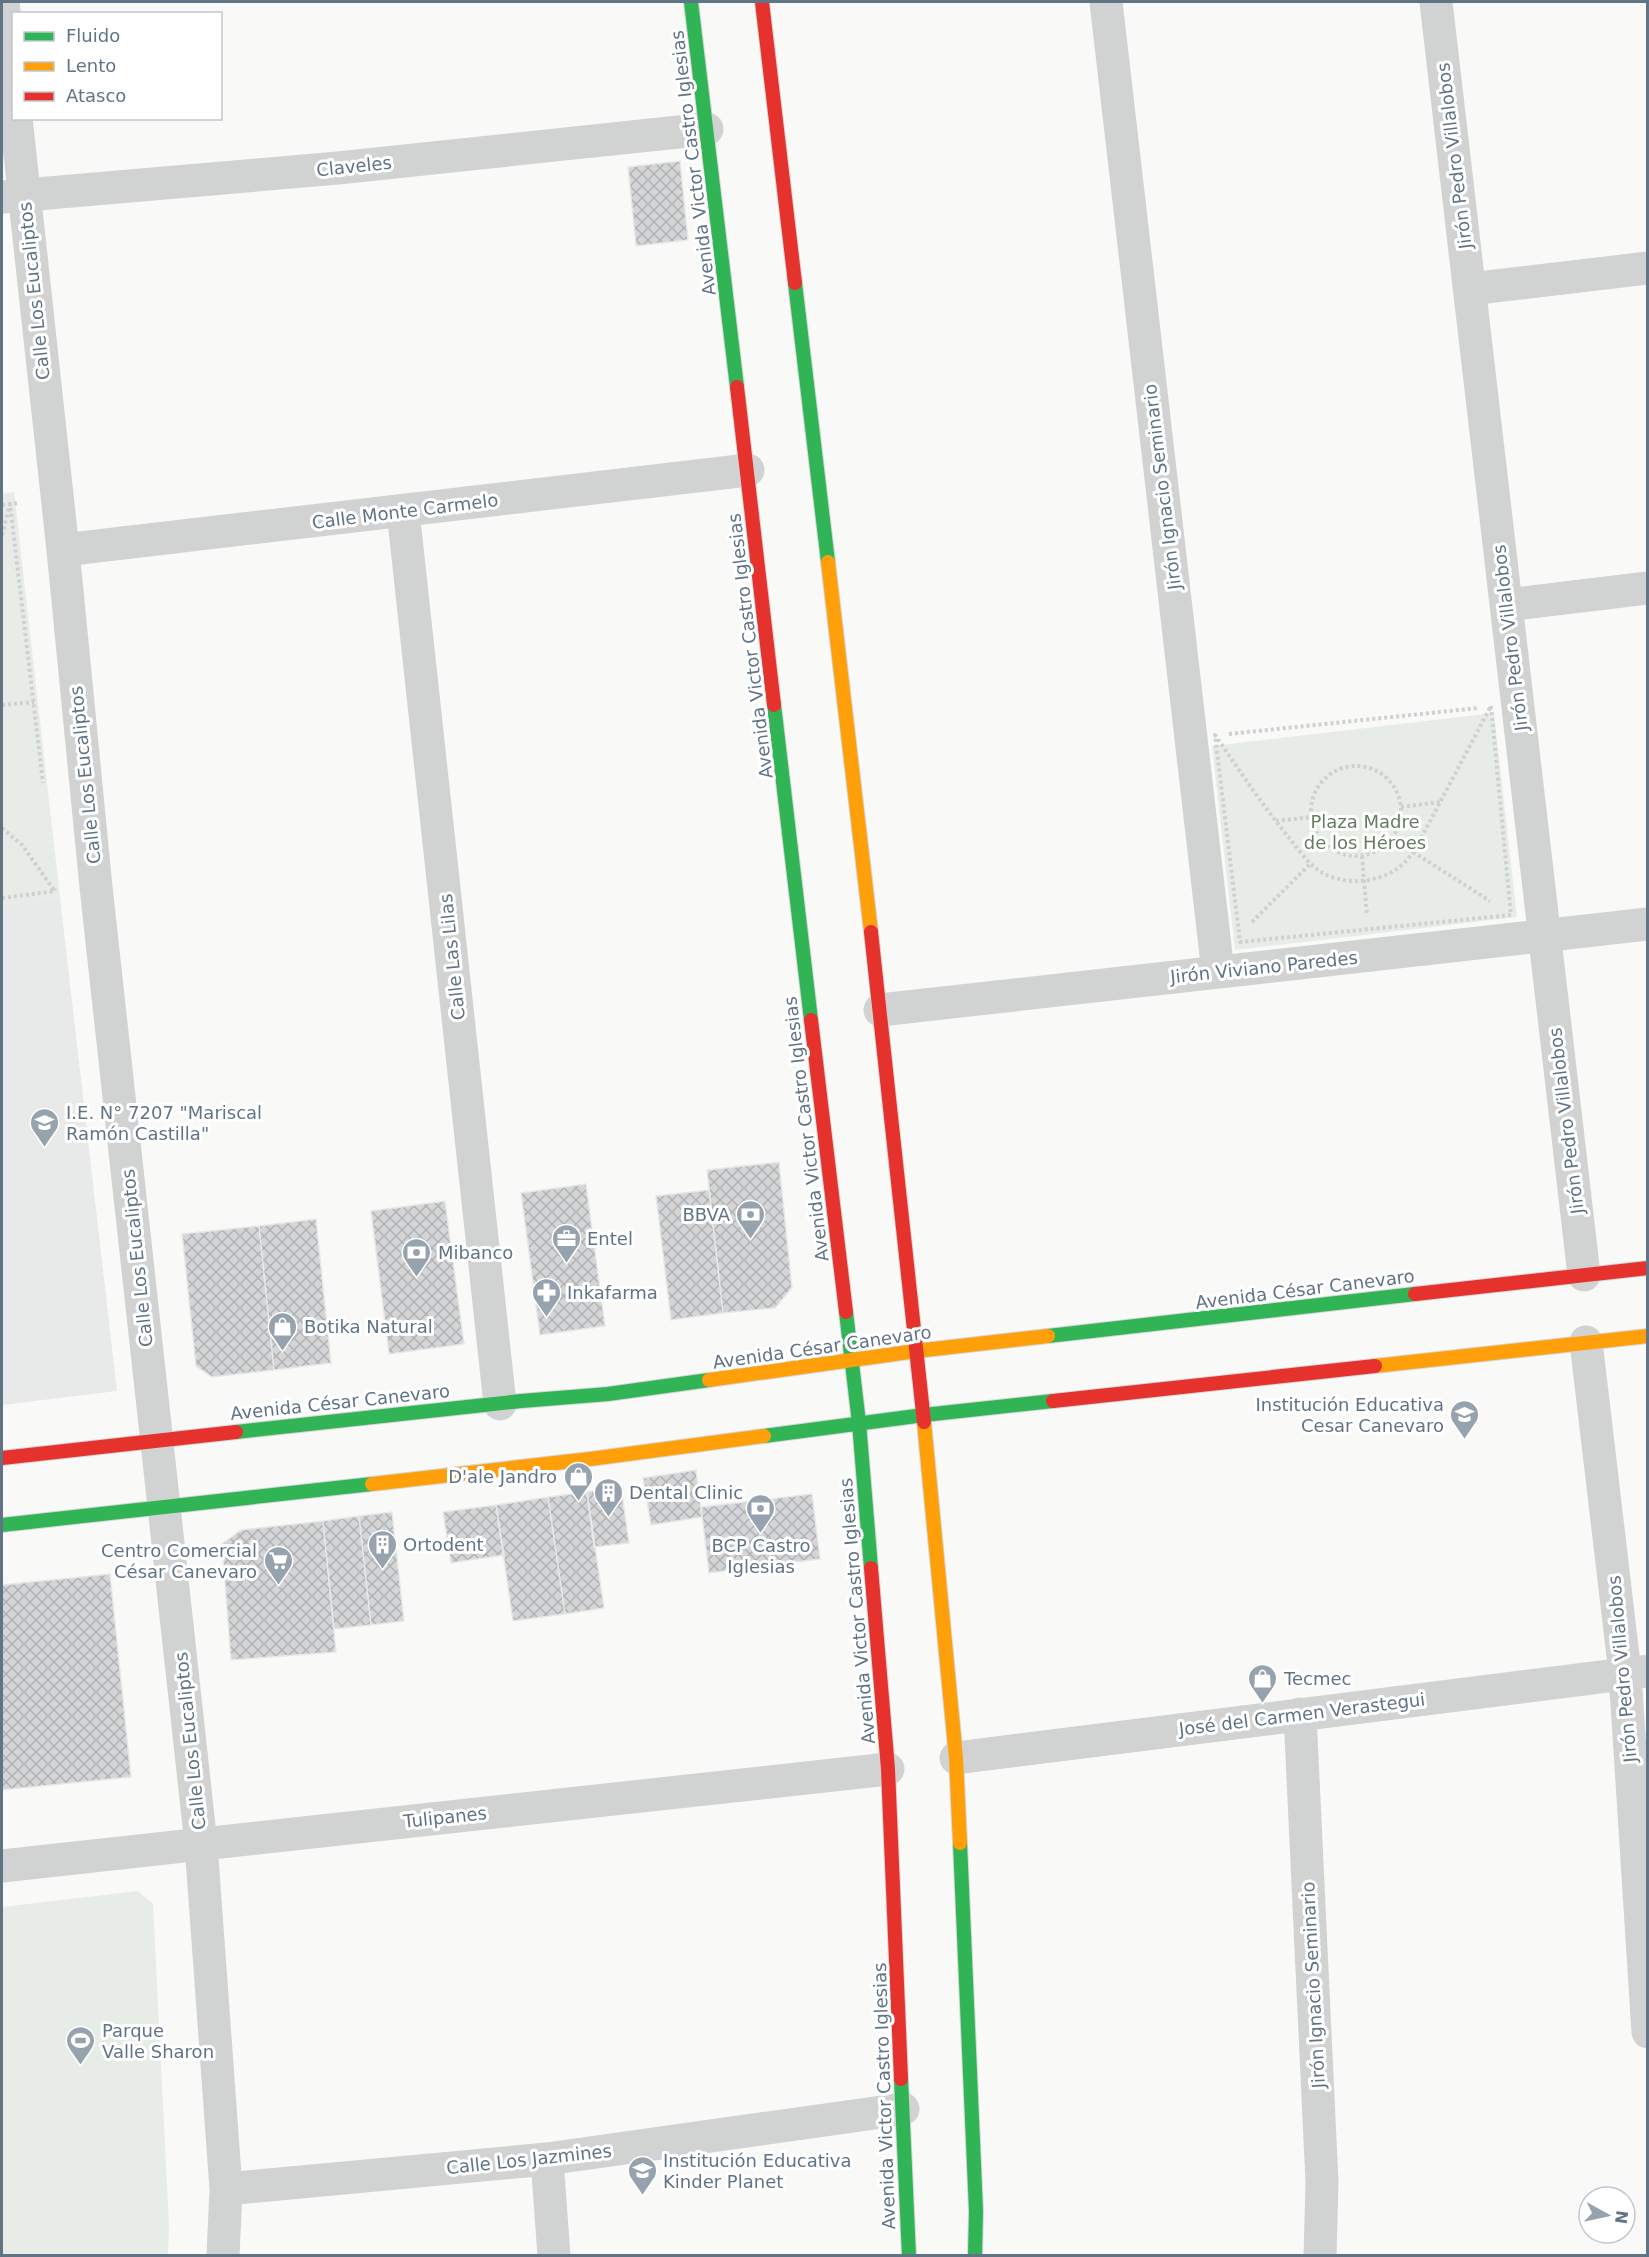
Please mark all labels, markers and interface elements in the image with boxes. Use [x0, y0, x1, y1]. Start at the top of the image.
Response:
legend [12, 12, 222, 120]
text: Fluido [66, 25, 120, 46]
street label: Avenida Victor Castro Iglesias [666, 29, 720, 297]
text: Lento [66, 55, 116, 76]
street label: Jirón Pedro Villalobos [1432, 62, 1476, 251]
text: Atasco [66, 85, 126, 106]
street label: Claveles [315, 152, 393, 180]
street label: Calle Los Eucaliptos [14, 201, 54, 381]
street label: Jirón Ignacio Seminario [1139, 383, 1185, 592]
street label: Calle Monte Carmelo [311, 489, 499, 533]
street label: Avenida Victor Castro Iglesias [723, 512, 777, 780]
street label: Jirón Pedro Villalobos [1488, 544, 1532, 733]
street label: Calle Los Eucaliptos [65, 685, 105, 865]
park label: Plaza Madre de los Héroes [1304, 811, 1426, 853]
street label: Calle Las Lilas [435, 893, 469, 1021]
street label: Jirón Viviano Paredes [1168, 947, 1359, 987]
street label: Avenida Victor Castro Iglesias [779, 995, 833, 1263]
street label: Jirón Pedro Villalobos [1544, 1027, 1588, 1216]
place label: I.E. N° 7207 "Mariscal Ramón Castilla" [66, 1102, 262, 1144]
school or university icon: I.E. N° 7207 "Mariscal Ramón Castilla" [29, 1106, 61, 1148]
street label: Calle Los Eucaliptos [117, 1168, 157, 1348]
bank icon: BBVA [735, 1198, 767, 1240]
place label: BBVA [682, 1204, 731, 1225]
office icon: Entel [550, 1222, 582, 1264]
place label: Entel [587, 1228, 633, 1249]
bank icon: Mibanco [401, 1236, 433, 1278]
place label: Mibanco [438, 1242, 513, 1263]
street label: Avenida César Canevaro [1194, 1265, 1416, 1313]
pharmacy icon: Inkafarma [530, 1276, 562, 1318]
place label: Inkafarma [567, 1282, 658, 1303]
shop icon: Botika Natural [267, 1310, 299, 1352]
place label: Botika Natural [304, 1316, 433, 1337]
street label: Avenida César Canevaro [711, 1321, 933, 1373]
street label: Avenida César Canevaro [229, 1380, 451, 1424]
place label: Institución Educativa Cesar Canevaro [1255, 1394, 1444, 1436]
school or university icon: Institución Educativa Cesar Canevaro [1449, 1398, 1481, 1440]
shop icon: D'ale Jandro [562, 1460, 594, 1502]
place label: D'ale Jandro [448, 1466, 557, 1487]
building icon: Dental Clinic [592, 1476, 624, 1518]
street label: Avenida Victor Castro Iglesias [835, 1477, 879, 1745]
place label: Dental Clinic [629, 1482, 743, 1503]
bank icon: BCP Castro Iglesias [745, 1492, 777, 1534]
building icon: Ortodent [366, 1528, 398, 1570]
place label: Ortodent [403, 1534, 484, 1555]
place label: BCP Castro Iglesias [711, 1535, 811, 1577]
place label: Centro Comercial César Canevaro [101, 1540, 257, 1582]
supermarket icon: Centro Comercial César Canevaro [262, 1544, 294, 1586]
street label: Jirón Pedro Villalobos [1603, 1575, 1641, 1764]
street label: Calle Los Eucaliptos [170, 1651, 210, 1831]
shop icon: Tecmec [1247, 1662, 1279, 1704]
place label: Tecmec [1283, 1668, 1351, 1689]
street label: José del Carmen Verastegui [1177, 1688, 1426, 1740]
street label: Tulipanes [401, 1802, 488, 1832]
street label: Jirón Ignacio Seminario [1297, 1881, 1329, 2090]
street label: Avenida Victor Castro Iglesias [869, 1962, 899, 2230]
place label: Parque Valle Sharon [102, 2020, 214, 2062]
sports icon: Parque Valle Sharon [65, 2024, 97, 2066]
street label: Calle Los Jazmines [445, 2140, 613, 2178]
place label: Institución Educativa Kinder Planet [663, 2150, 852, 2192]
school or university icon: Institución Educativa Kinder Planet [626, 2154, 658, 2196]
north arrow [1577, 2185, 1637, 2245]
text: N [1611, 2209, 1632, 2225]

